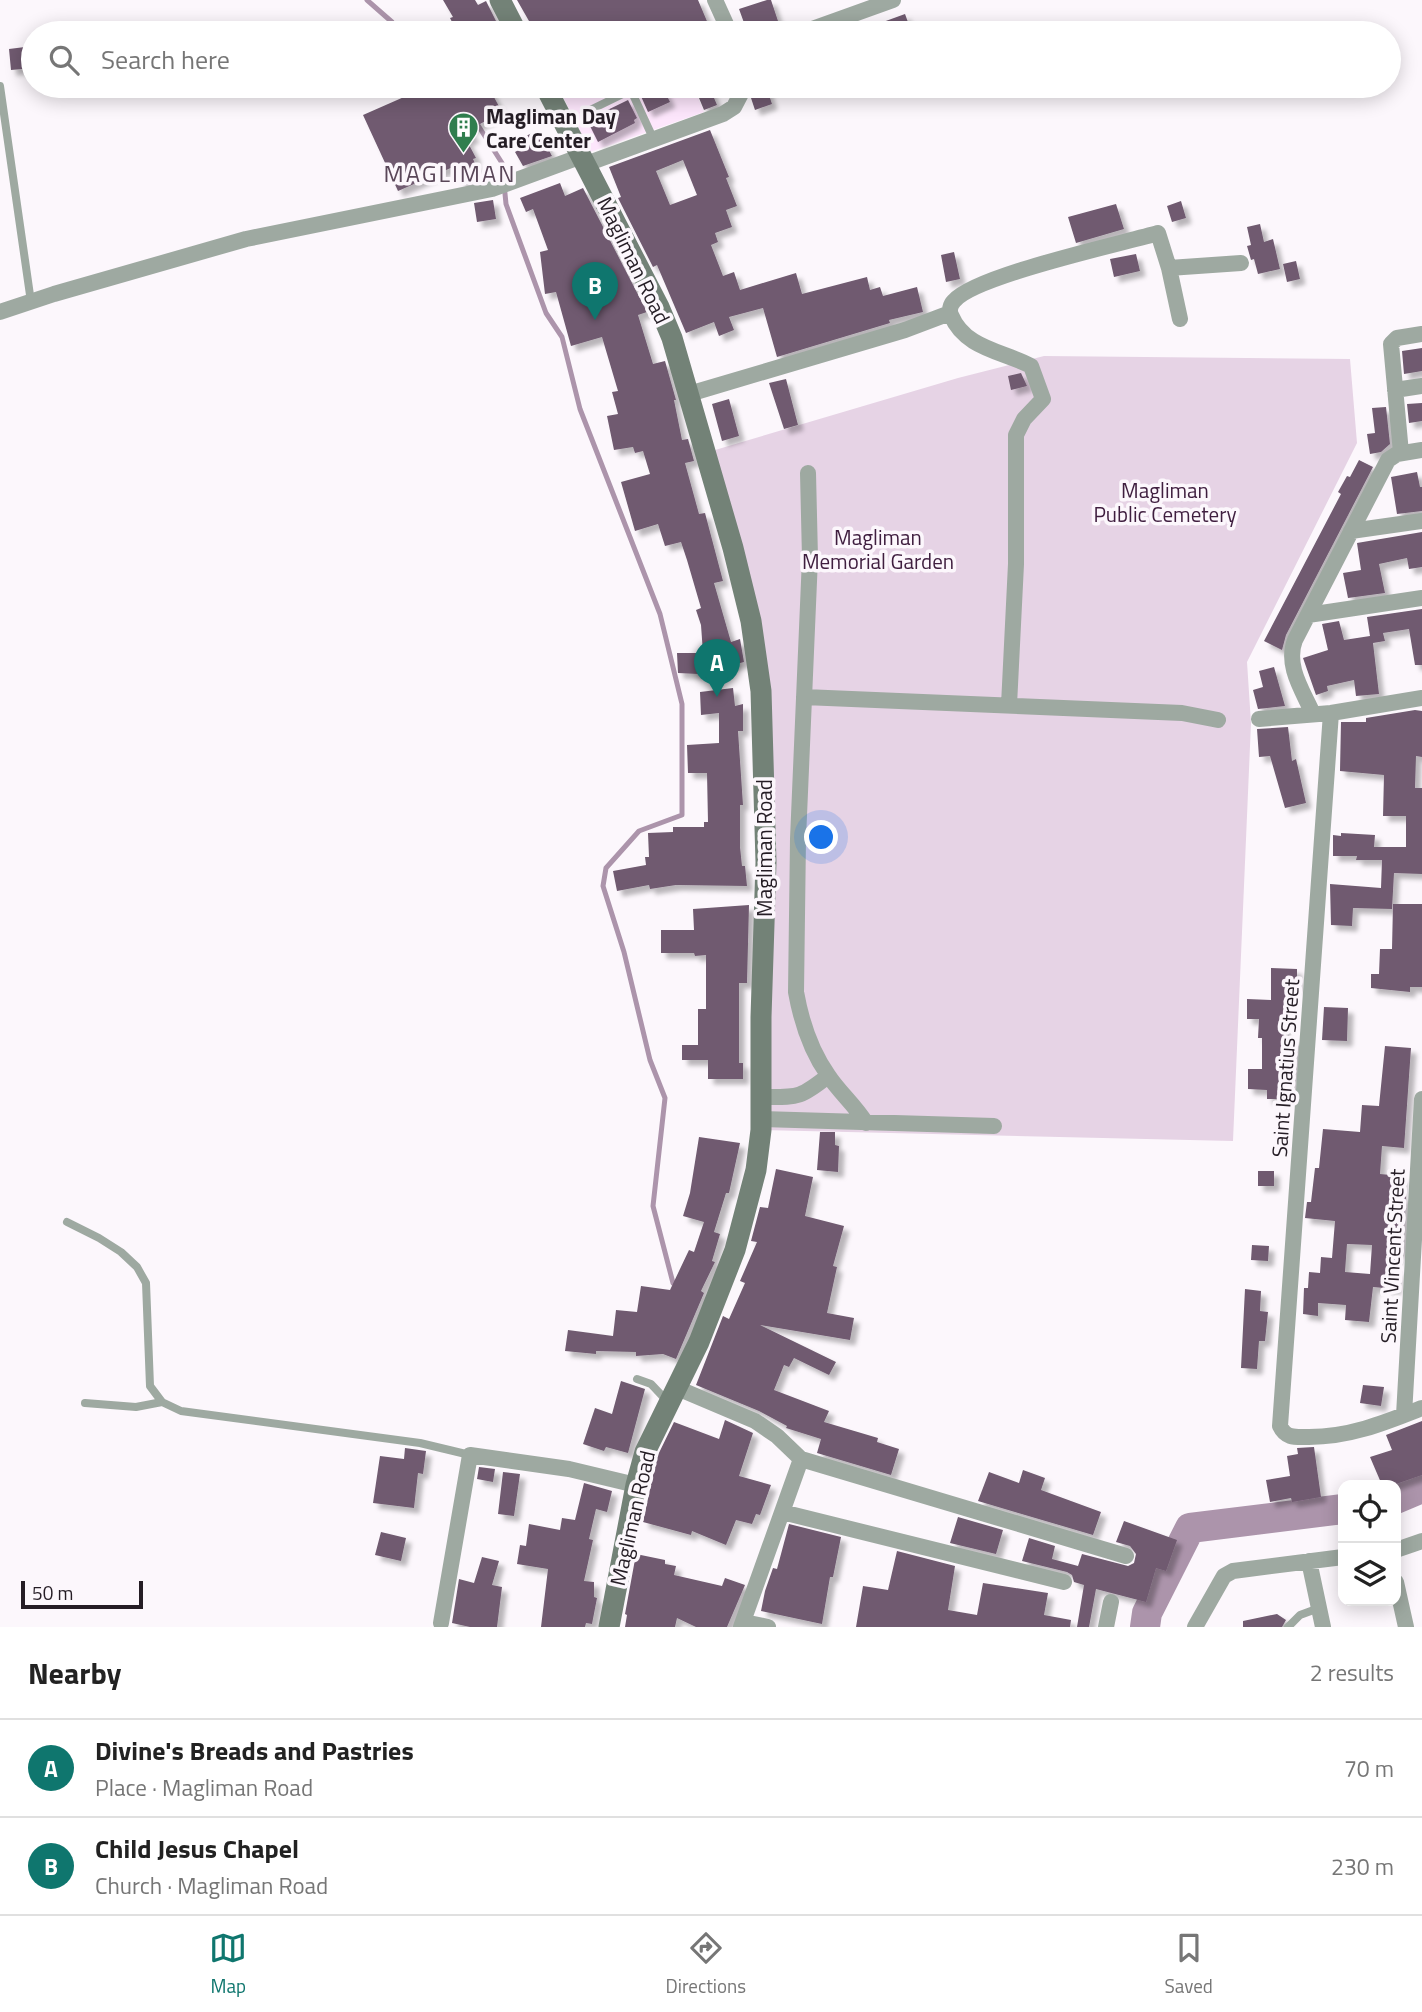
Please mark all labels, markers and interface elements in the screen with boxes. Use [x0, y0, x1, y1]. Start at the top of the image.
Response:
search box [21, 21, 1401, 98]
text: Search here [101, 40, 230, 79]
icon: search [45, 41, 83, 79]
place label: Magliman Day Care Center [486, 100, 617, 156]
building icon: Magliman Day Care Center [446, 111, 480, 155]
district label: MAGLIMAN [383, 155, 517, 191]
street label: Magliman Road [589, 191, 679, 329]
pin: B [572, 262, 618, 320]
park label: Magliman Public Cemetery [1093, 474, 1237, 530]
park label: Magliman Memorial Garden [802, 521, 954, 577]
pin: A [694, 639, 740, 697]
street label: Magliman Road [748, 779, 780, 917]
your location [804, 820, 838, 854]
street label: Saint Ignatius Street [1263, 977, 1307, 1158]
street label: Saint Vincent Street [1371, 1167, 1413, 1344]
street label: Magliman Road [601, 1447, 663, 1589]
map controls [1338, 1480, 1401, 1606]
button: locate [1338, 1480, 1401, 1543]
button: layers [1338, 1543, 1401, 1606]
scale bar [21, 1578, 144, 1610]
text: 50 m [32, 1578, 73, 1607]
text: Nearby [28, 1650, 121, 1696]
text: 2 results [1310, 1655, 1394, 1690]
text: Divine's Breads and Pastries [95, 1731, 414, 1770]
text: A [44, 1751, 58, 1786]
text: 70 m [1344, 1751, 1394, 1786]
text: Place · Magliman Road [95, 1770, 313, 1805]
text: Child Jesus Chapel [95, 1829, 299, 1868]
text: B [44, 1849, 58, 1884]
text: 230 m [1331, 1849, 1394, 1884]
text: Church · Magliman Road [95, 1868, 328, 1903]
tab: Map [209, 1929, 247, 2000]
tab: Directions [666, 1929, 746, 2000]
tab: Saved [1164, 1929, 1213, 2000]

